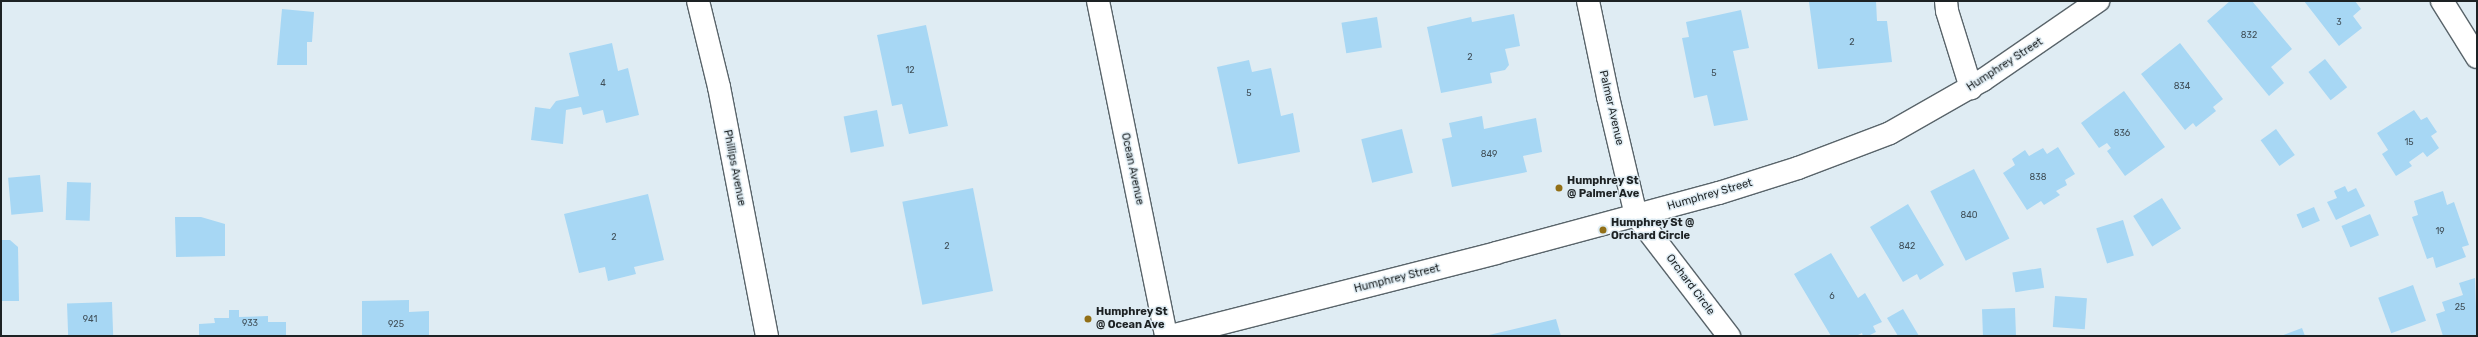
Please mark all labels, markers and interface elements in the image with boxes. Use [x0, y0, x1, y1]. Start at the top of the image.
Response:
house number: 3 [2336, 17, 2342, 27]
house number: 832 [2241, 30, 2257, 40]
street label: Humphrey Street [1964, 35, 2046, 95]
house number: 2 [1849, 37, 1855, 47]
house number: 2 [1467, 52, 1473, 62]
house number: 12 [905, 65, 915, 75]
house number: 5 [1711, 68, 1717, 78]
street label: Palmer Avenue [1596, 69, 1626, 147]
house number: 4 [600, 78, 606, 88]
house number: 834 [2174, 81, 2190, 91]
house number: 5 [1246, 88, 1252, 98]
house number: 836 [2114, 128, 2130, 138]
street label: Phillips Avenue [720, 129, 748, 207]
street label: Ocean Avenue [1118, 132, 1146, 206]
house number: 15 [2404, 137, 2414, 147]
house number: 849 [1481, 149, 1497, 159]
house number: 838 [2030, 172, 2046, 182]
place label: Humphrey St @ Palmer Ave [1567, 175, 1640, 201]
street label: Humphrey Street [1666, 177, 1754, 213]
marker: Humphrey St @ Palmer Ave [1554, 183, 1564, 193]
house number: 840 [1960, 210, 1978, 220]
place label: Humphrey St @ Orchard Circle [1611, 217, 1695, 243]
marker: Humphrey St @ Orchard Circle [1598, 225, 1608, 235]
house number: 19 [2435, 226, 2445, 236]
house number: 2 [611, 232, 617, 242]
house number: 2 [944, 241, 950, 251]
house number: 842 [1899, 241, 1915, 251]
street label: Orchard Circle [1663, 252, 1717, 318]
street label: Humphrey Street [1353, 262, 1441, 296]
house number: 6 [1829, 291, 1835, 301]
house number: 25 [2455, 302, 2465, 312]
place label: Humphrey St @ Ocean Ave [1096, 306, 1168, 332]
house number: 941 [83, 314, 97, 324]
marker: Humphrey St @ Ocean Ave [1083, 314, 1093, 324]
house number: 933 [242, 318, 258, 328]
house number: 925 [388, 319, 404, 329]

